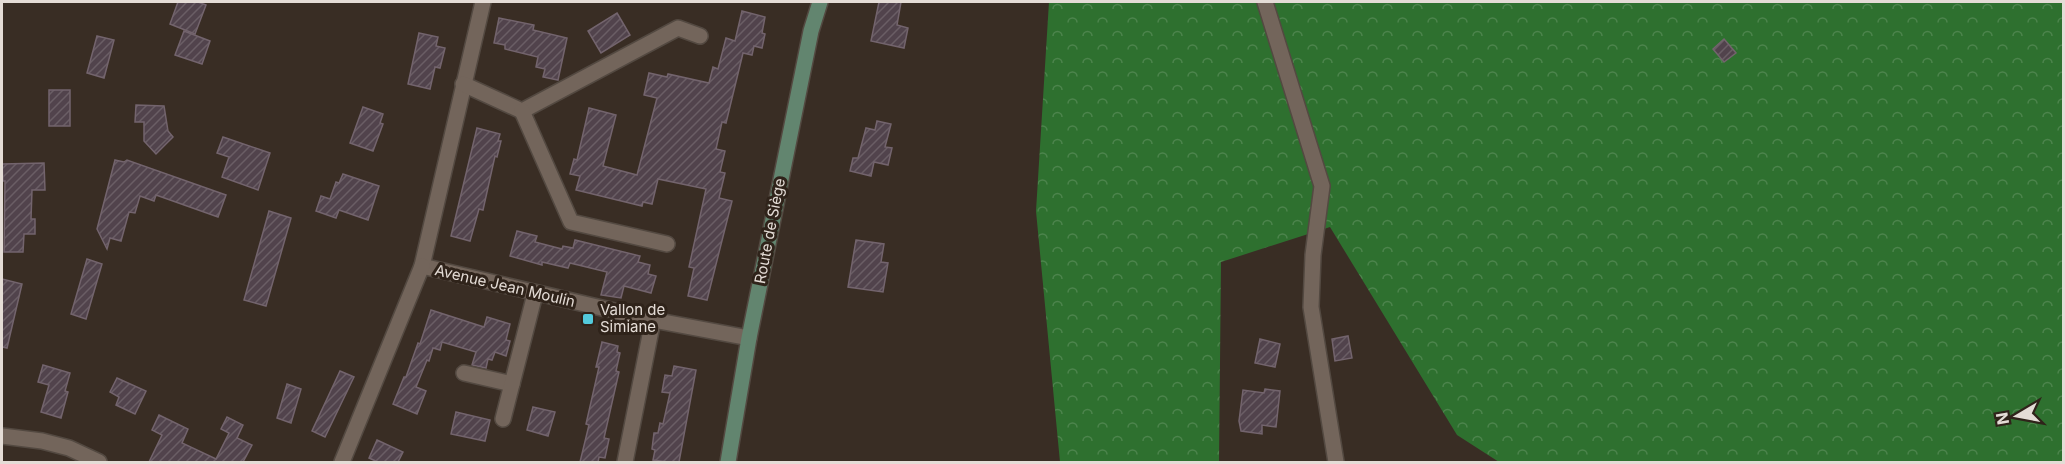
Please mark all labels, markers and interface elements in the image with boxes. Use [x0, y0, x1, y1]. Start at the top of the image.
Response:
street label: Route de Siège [750, 177, 789, 285]
street label: Avenue Jean Moulin [433, 260, 577, 311]
place label: Vallon de Simiane [600, 300, 665, 336]
marker: Vallon de Simiane [581, 312, 595, 326]
north arrow [1987, 386, 2047, 446]
text: N [1991, 411, 2013, 426]

